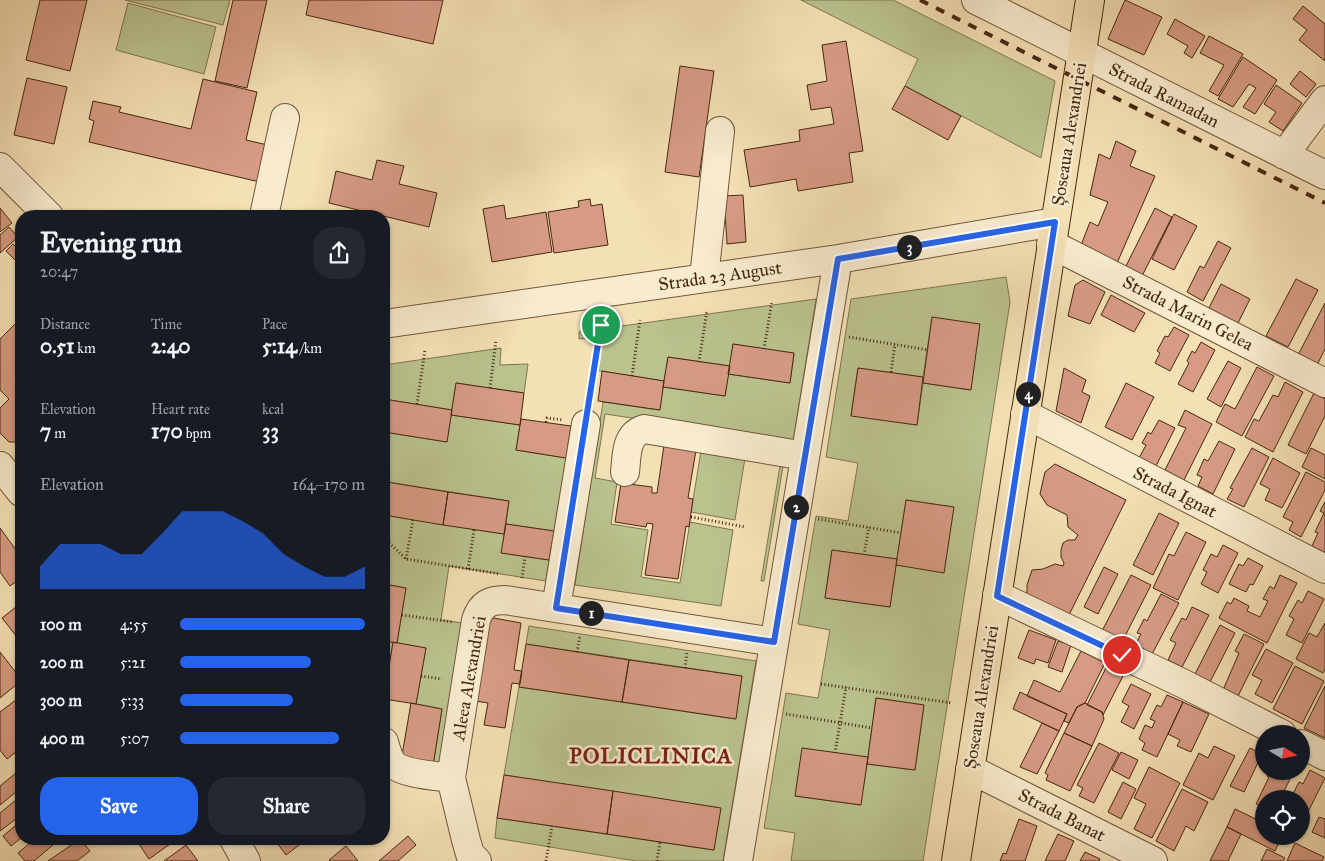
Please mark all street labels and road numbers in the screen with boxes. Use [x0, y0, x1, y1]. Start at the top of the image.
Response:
street label: Strada Ramadan [1105, 58, 1223, 132]
street label: Șoseaua Alexandriei [1047, 61, 1091, 207]
street label: Strada 23 August [657, 256, 784, 297]
street label: Strada Marin Gelea [1119, 271, 1257, 356]
street label: Strada Ignat [1129, 461, 1221, 524]
street label: Aleea Alexandriei [447, 614, 491, 743]
street label: Șoseaua Alexandriei [959, 624, 1003, 770]
street label: Strada Banat [1015, 784, 1110, 847]

